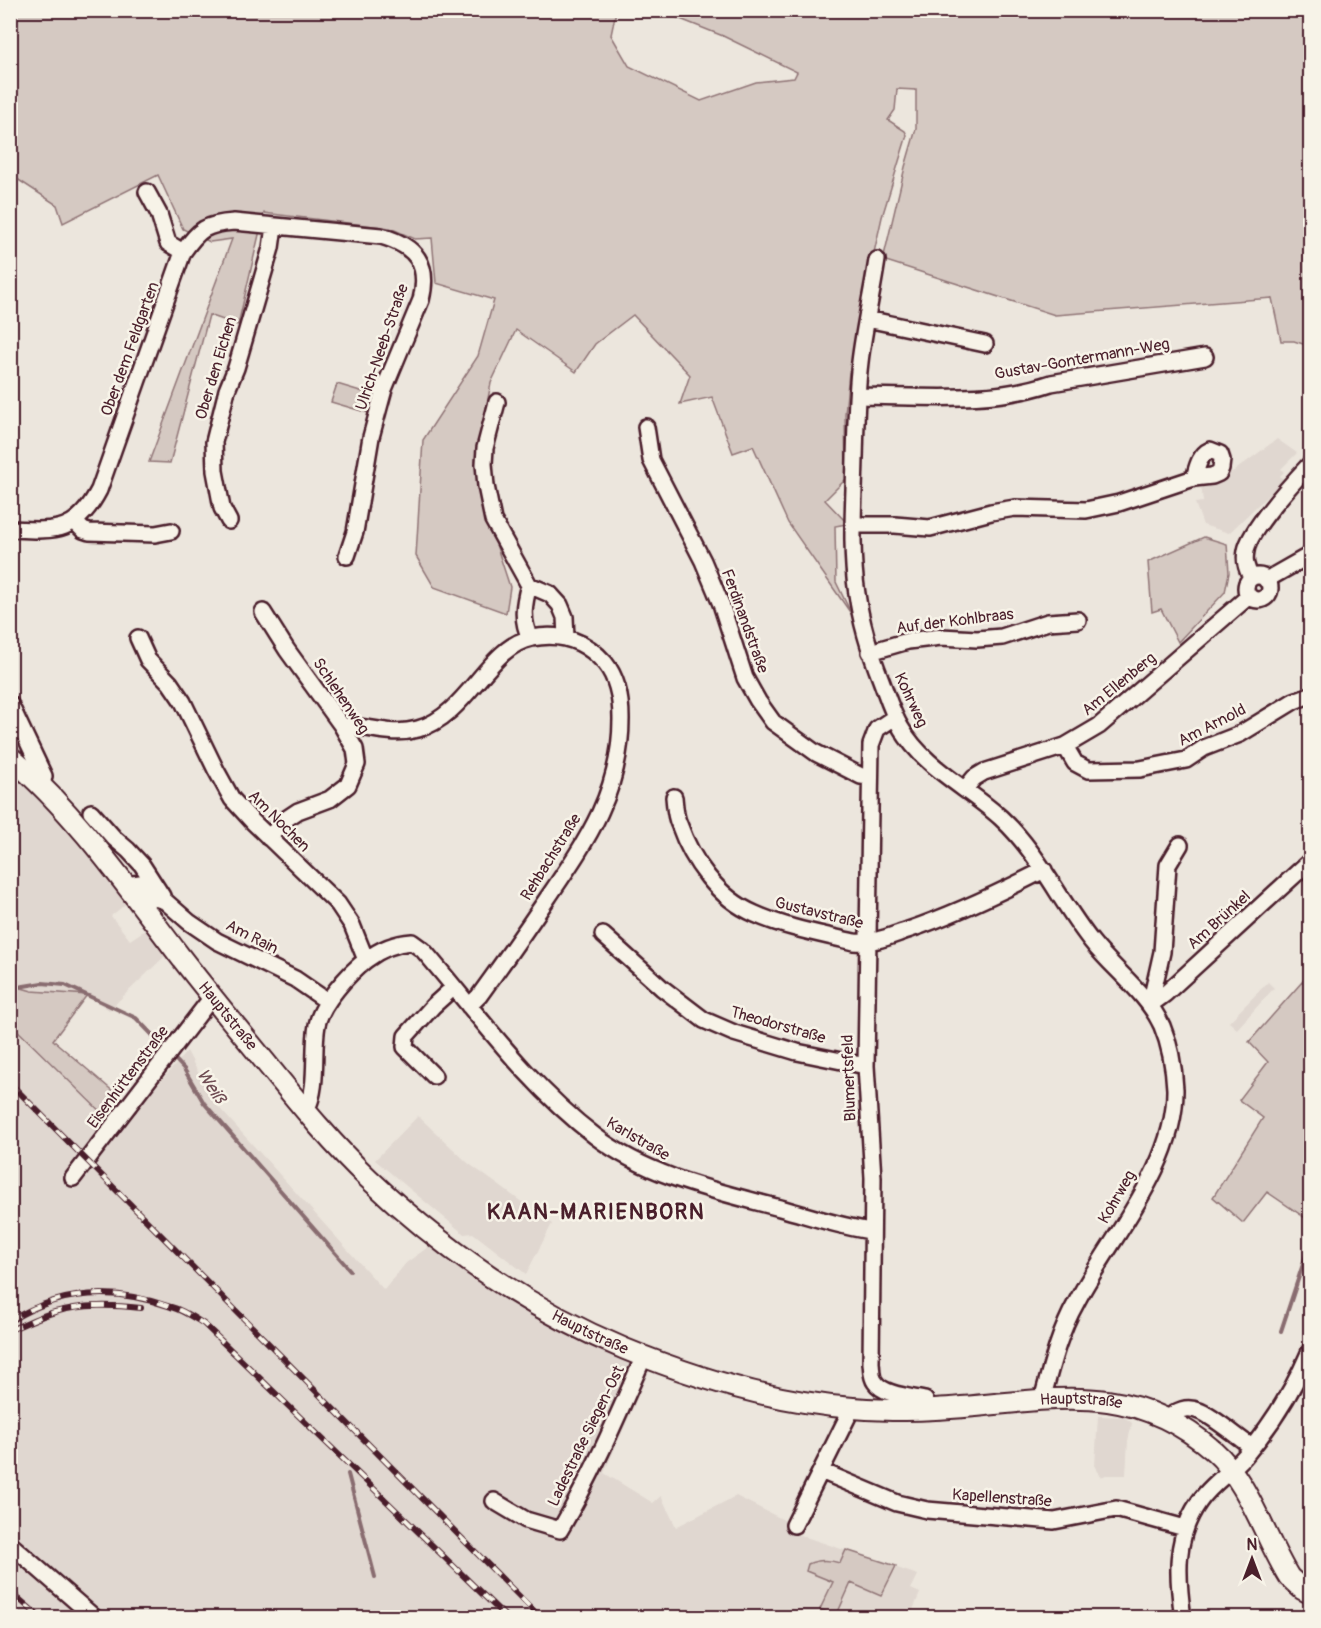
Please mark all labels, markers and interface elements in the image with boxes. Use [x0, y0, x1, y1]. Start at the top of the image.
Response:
street label: Ober dem Feldgarten [96, 279, 164, 419]
street label: Ulrich-Neeb-Straße [351, 281, 413, 413]
street label: Ober den Eichen [191, 314, 241, 422]
street label: Gustav-Gontermann-Weg [993, 334, 1171, 384]
street label: Ferdinandstraße [717, 566, 773, 676]
street label: Auf der Kohlbraas [895, 604, 1015, 638]
street label: Am Ellenberg [1078, 648, 1160, 720]
street label: Schlehenweg [308, 654, 374, 738]
street label: Kohrweg [890, 669, 932, 731]
street label: Am Arnold [1175, 699, 1249, 751]
street label: Am Nochen [244, 786, 314, 856]
street label: Rehbachstraße [516, 810, 586, 904]
street label: Am Brünkel [1183, 886, 1255, 954]
street label: Gustavstraße [773, 892, 865, 934]
street label: Am Rain [222, 915, 282, 959]
street label: Hauptstraße [194, 978, 262, 1054]
street label: Theodorstraße [728, 1002, 828, 1048]
street label: Eisenhüttenstraße [83, 1022, 173, 1132]
street label: Blumertsfeld [837, 1034, 861, 1122]
water label: Weiß [191, 1064, 232, 1110]
street label: Karlstraße [603, 1113, 673, 1165]
street label: Kohrweg [1094, 1167, 1140, 1227]
district label: KAAN-MARIENBORN [487, 1198, 705, 1226]
street label: Hauptstraße [548, 1306, 631, 1359]
street label: Ladestraße Siegen-Ost [543, 1362, 629, 1510]
street label: Hauptstraße [1039, 1389, 1124, 1413]
street label: Kapellenstraße [952, 1485, 1053, 1511]
north arrow [1222, 1529, 1282, 1589]
text: N [1247, 1535, 1258, 1555]

